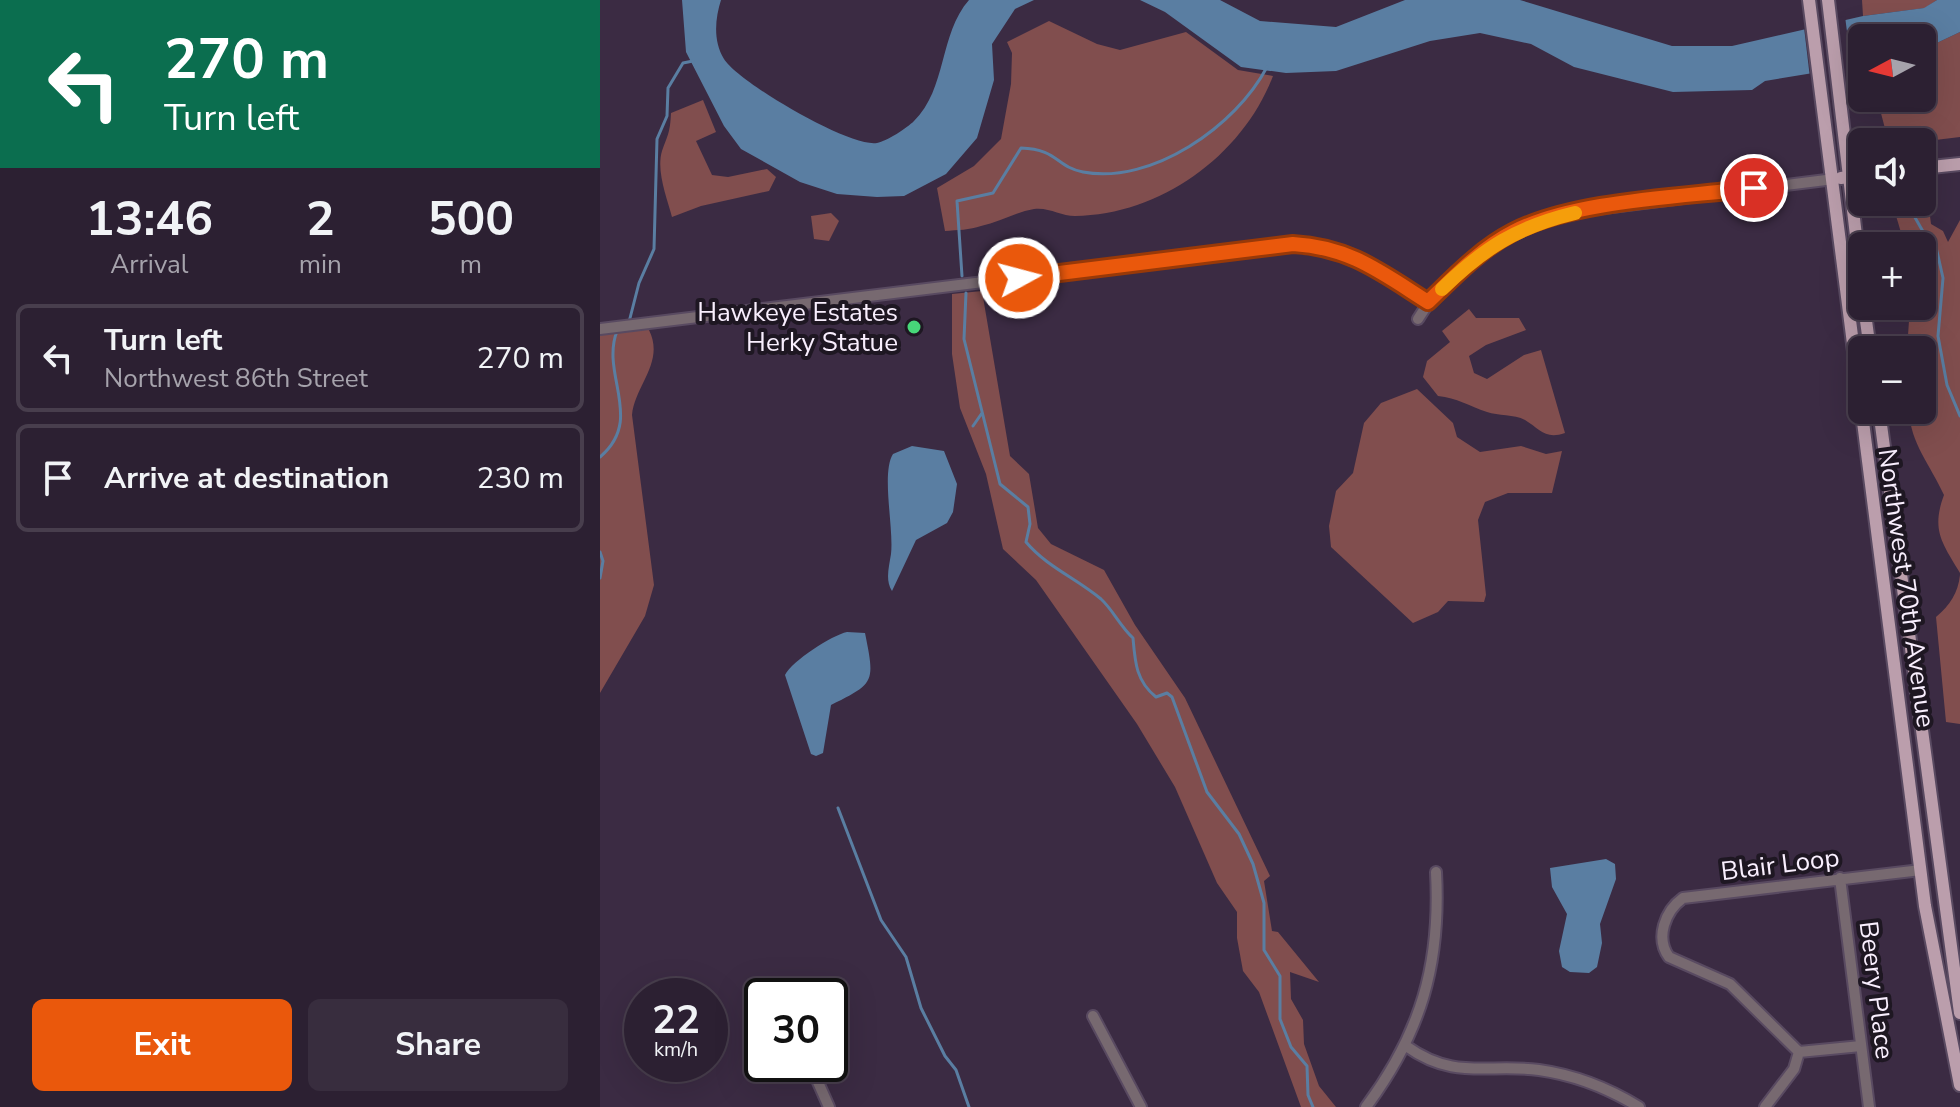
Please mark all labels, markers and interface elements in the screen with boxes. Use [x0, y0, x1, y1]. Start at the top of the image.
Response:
text: 270 m [164, 21, 329, 98]
north arrow [1848, 24, 1936, 112]
map controls [1848, 24, 1936, 424]
icon: left [32, 32, 136, 136]
text: Turn left [164, 94, 299, 143]
button: sound [1848, 128, 1936, 216]
pin [1720, 154, 1788, 222]
icon: arrive [1732, 166, 1776, 210]
text: 13:46 [86, 186, 213, 252]
text: 2 [306, 186, 335, 252]
text: 500 [428, 186, 514, 252]
button: + [1848, 232, 1936, 320]
position arrow [977, 236, 1061, 320]
text: Arrival [110, 247, 189, 282]
text: min [299, 247, 342, 282]
text: m [460, 247, 482, 282]
place label: Hawkeye Estates Herky Statue [697, 295, 898, 360]
marker: Hawkeye Estates Herky Statue [905, 318, 923, 336]
text: Turn left [104, 320, 222, 361]
icon: left [36, 336, 80, 380]
button: − [1848, 336, 1936, 424]
text: 270 m [477, 338, 564, 379]
text: Northwest 86th Street [104, 361, 368, 396]
street label: Northwest 70th Avenue [1870, 446, 1943, 730]
icon: arrive [36, 456, 80, 500]
text: Arrive at destination [104, 458, 389, 499]
text: 230 m [477, 458, 564, 499]
street label: Blair Loop [1719, 840, 1841, 889]
street label: Beery Place [1851, 919, 1902, 1061]
speed limit sign: 30 [744, 978, 848, 1082]
text: 22 [652, 993, 700, 1047]
button: Exit [32, 999, 292, 1091]
button: Share [308, 999, 568, 1091]
text: km/h [654, 1036, 698, 1063]

